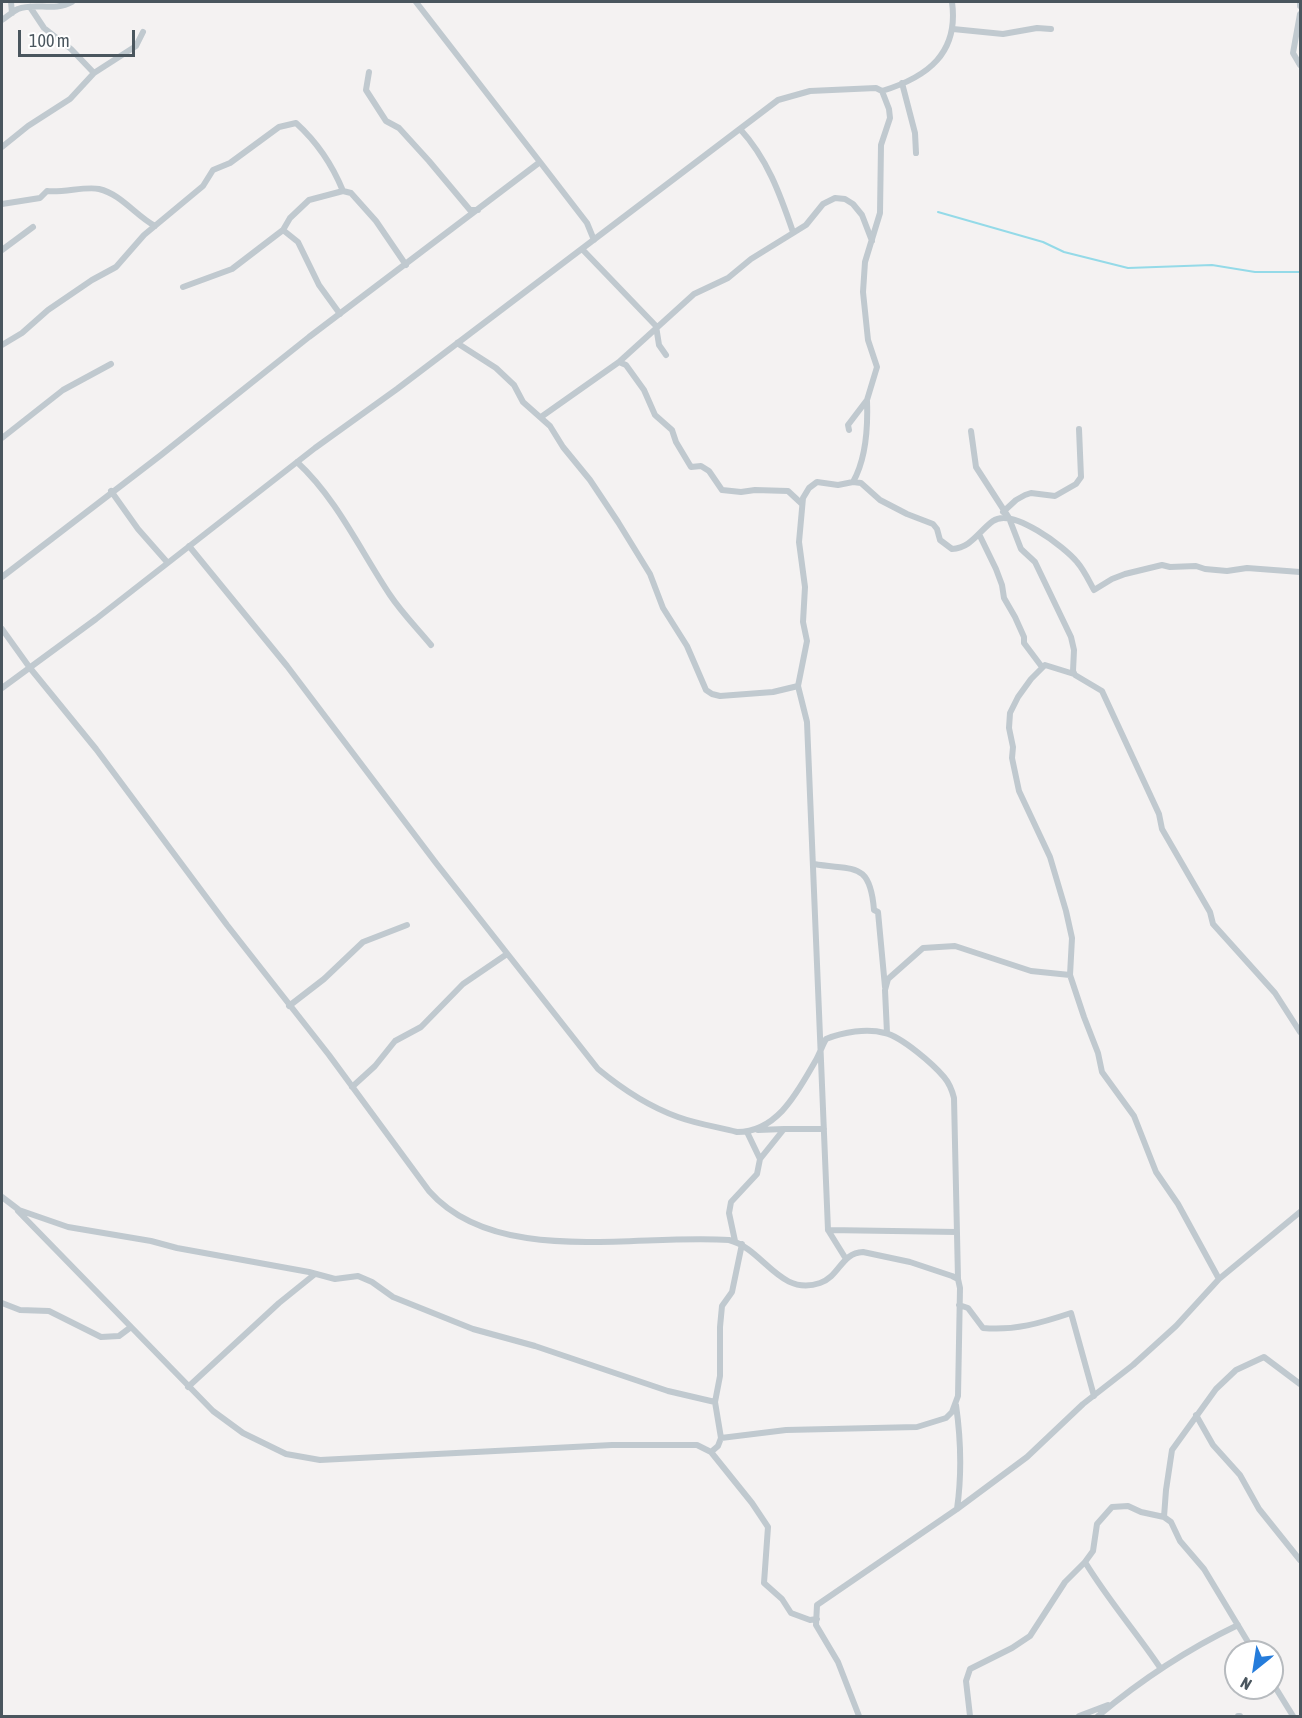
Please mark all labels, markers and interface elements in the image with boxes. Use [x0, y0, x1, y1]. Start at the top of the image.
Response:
scale bar [21, 18, 138, 56]
text: 100 m [29, 30, 70, 51]
north arrow [1224, 1640, 1284, 1700]
text: N [1237, 1674, 1255, 1694]

